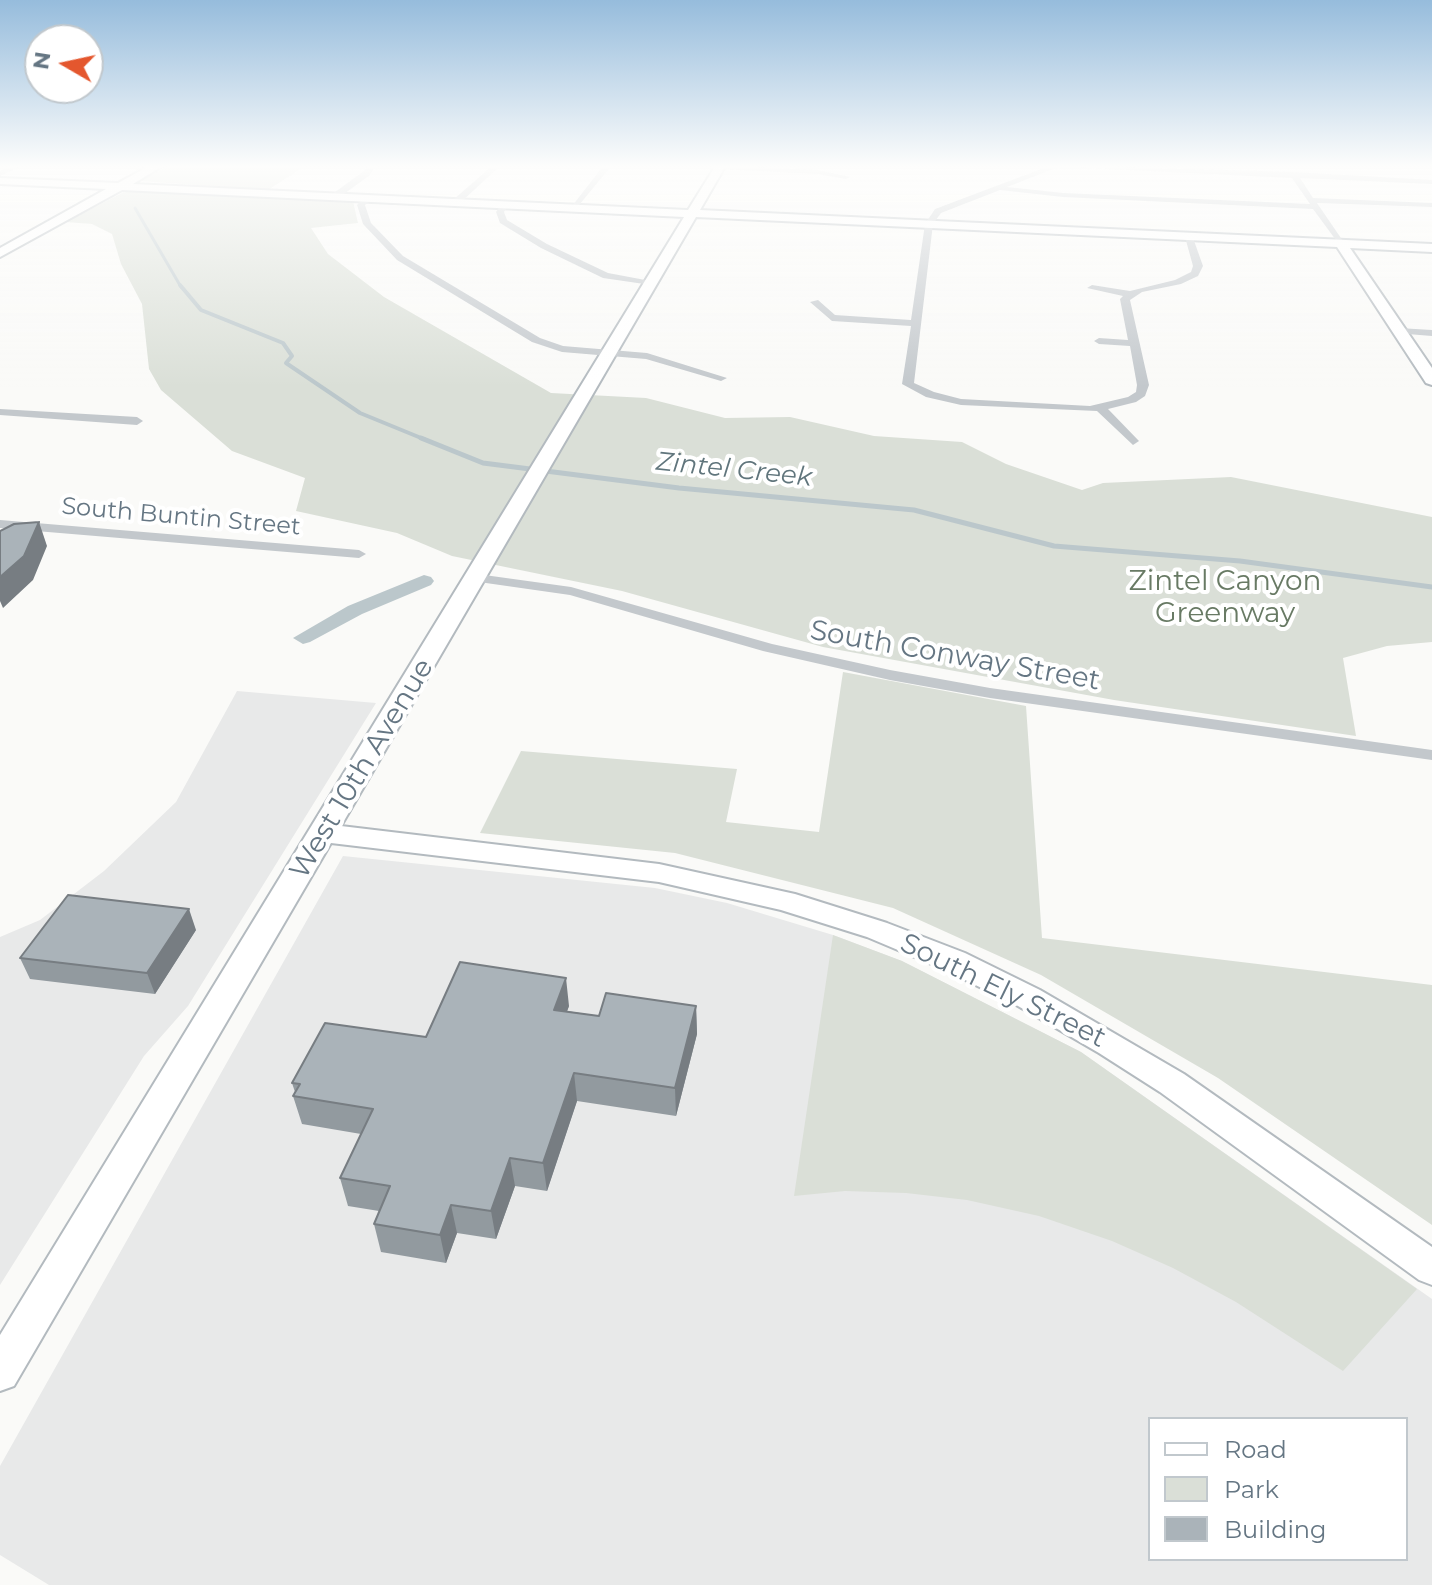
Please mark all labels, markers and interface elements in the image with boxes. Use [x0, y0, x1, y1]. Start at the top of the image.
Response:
north arrow [24, 24, 104, 104]
text: N [27, 50, 57, 71]
water label: Zintel Creek [654, 446, 814, 494]
street label: South Buntin Street [60, 492, 302, 542]
park label: Zintel Canyon Greenway [1128, 565, 1322, 631]
street label: South Conway Street [807, 614, 1103, 698]
street label: West 10th Avenue [283, 653, 441, 885]
street label: South Ely Street [895, 927, 1111, 1055]
legend [1148, 1417, 1408, 1561]
text: Road [1224, 1435, 1287, 1464]
text: Park [1224, 1475, 1279, 1504]
text: Building [1224, 1515, 1327, 1544]

